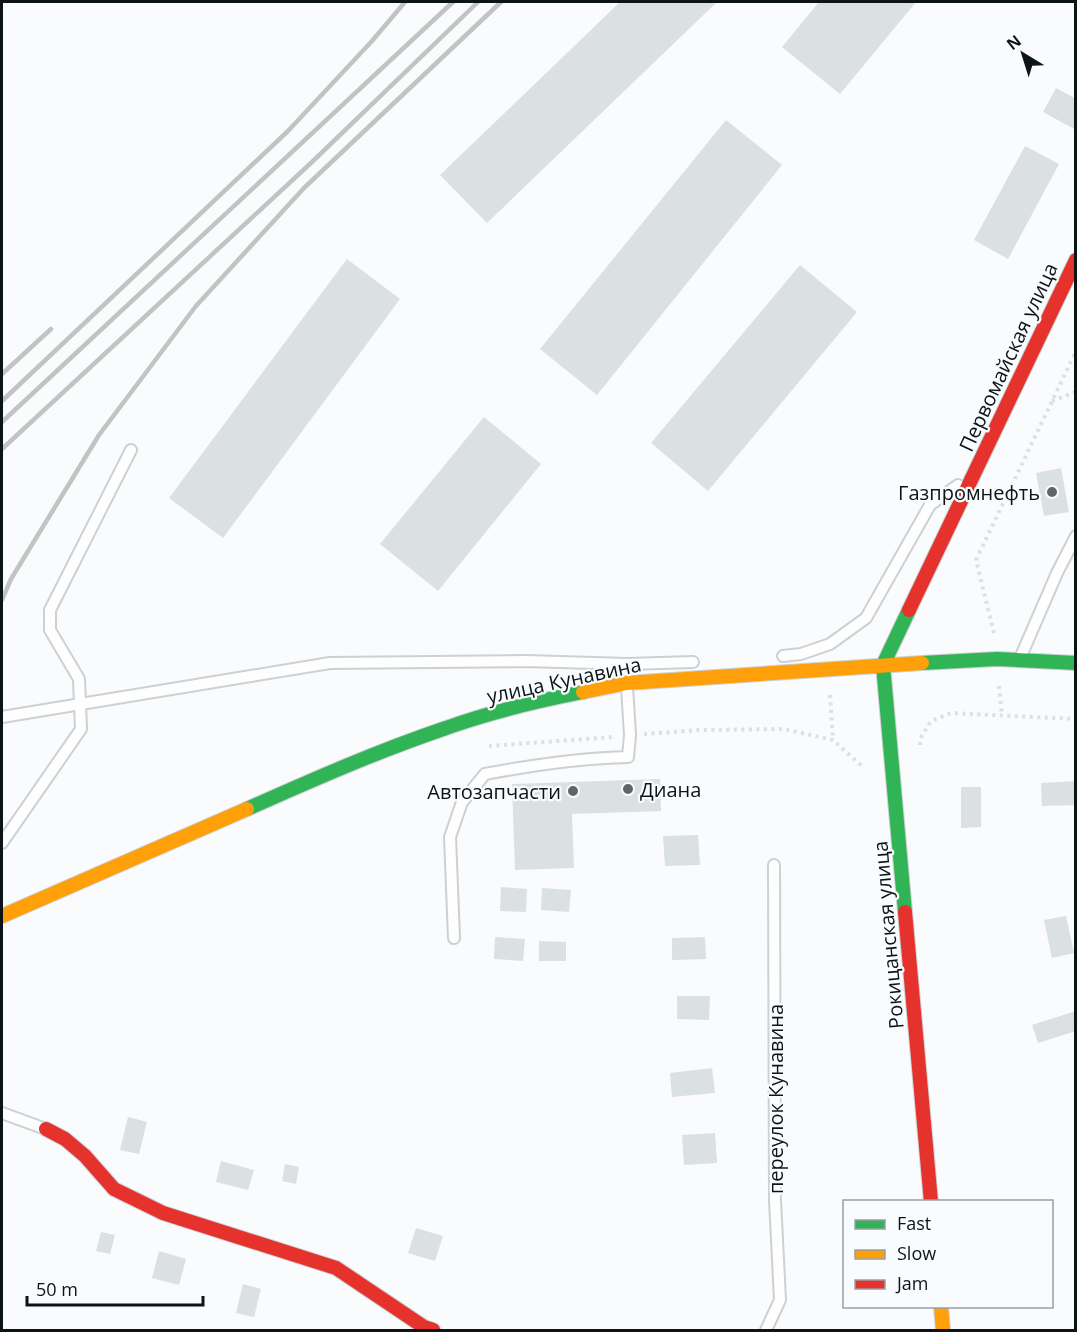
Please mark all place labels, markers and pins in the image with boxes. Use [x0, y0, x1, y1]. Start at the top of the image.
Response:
place label: Газпромнефть [898, 479, 1040, 506]
marker: Газпромнефть [1045, 485, 1059, 499]
place label: Диана [640, 776, 701, 803]
place label: Автозапчасти [427, 778, 561, 805]
marker: Диана [621, 782, 635, 796]
marker: Автозапчасти [566, 784, 580, 798]

